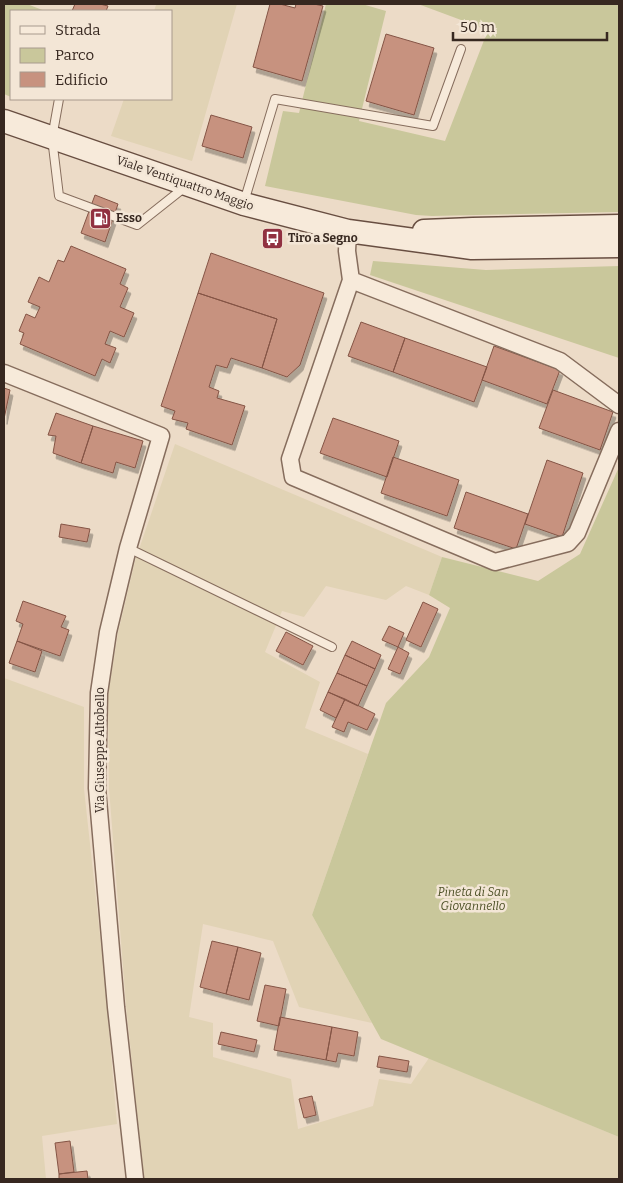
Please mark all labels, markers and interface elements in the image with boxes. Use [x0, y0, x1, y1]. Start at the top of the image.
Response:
legend [10, 10, 172, 100]
scale bar [453, 10, 607, 42]
text: 50 m [460, 18, 496, 36]
text: Strada [55, 21, 101, 39]
text: Parco [55, 46, 94, 64]
text: Edificio [55, 71, 108, 89]
street label: Viale Ventiquattro Maggio [114, 153, 256, 213]
fuel station icon: Esso [88, 206, 112, 230]
place label: Esso [116, 211, 142, 225]
bus stop icon: Tiro a Segno [260, 226, 284, 250]
place label: Tiro a Segno [288, 231, 358, 245]
street label: Via Giuseppe Altobello [93, 687, 107, 813]
park label: Pineta di San Giovannello [438, 885, 508, 913]

